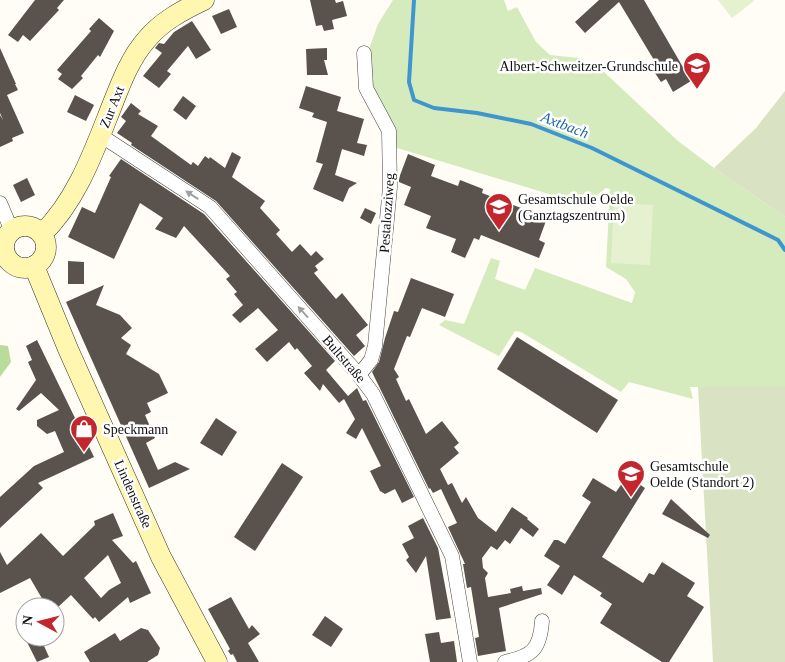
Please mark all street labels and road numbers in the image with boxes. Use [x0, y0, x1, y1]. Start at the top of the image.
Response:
street label: Zur Axt [97, 84, 127, 130]
street label: Pestalozziweg [377, 173, 397, 253]
street label: Bultstraße [319, 332, 369, 386]
street label: Lindenstraße [111, 458, 155, 530]

